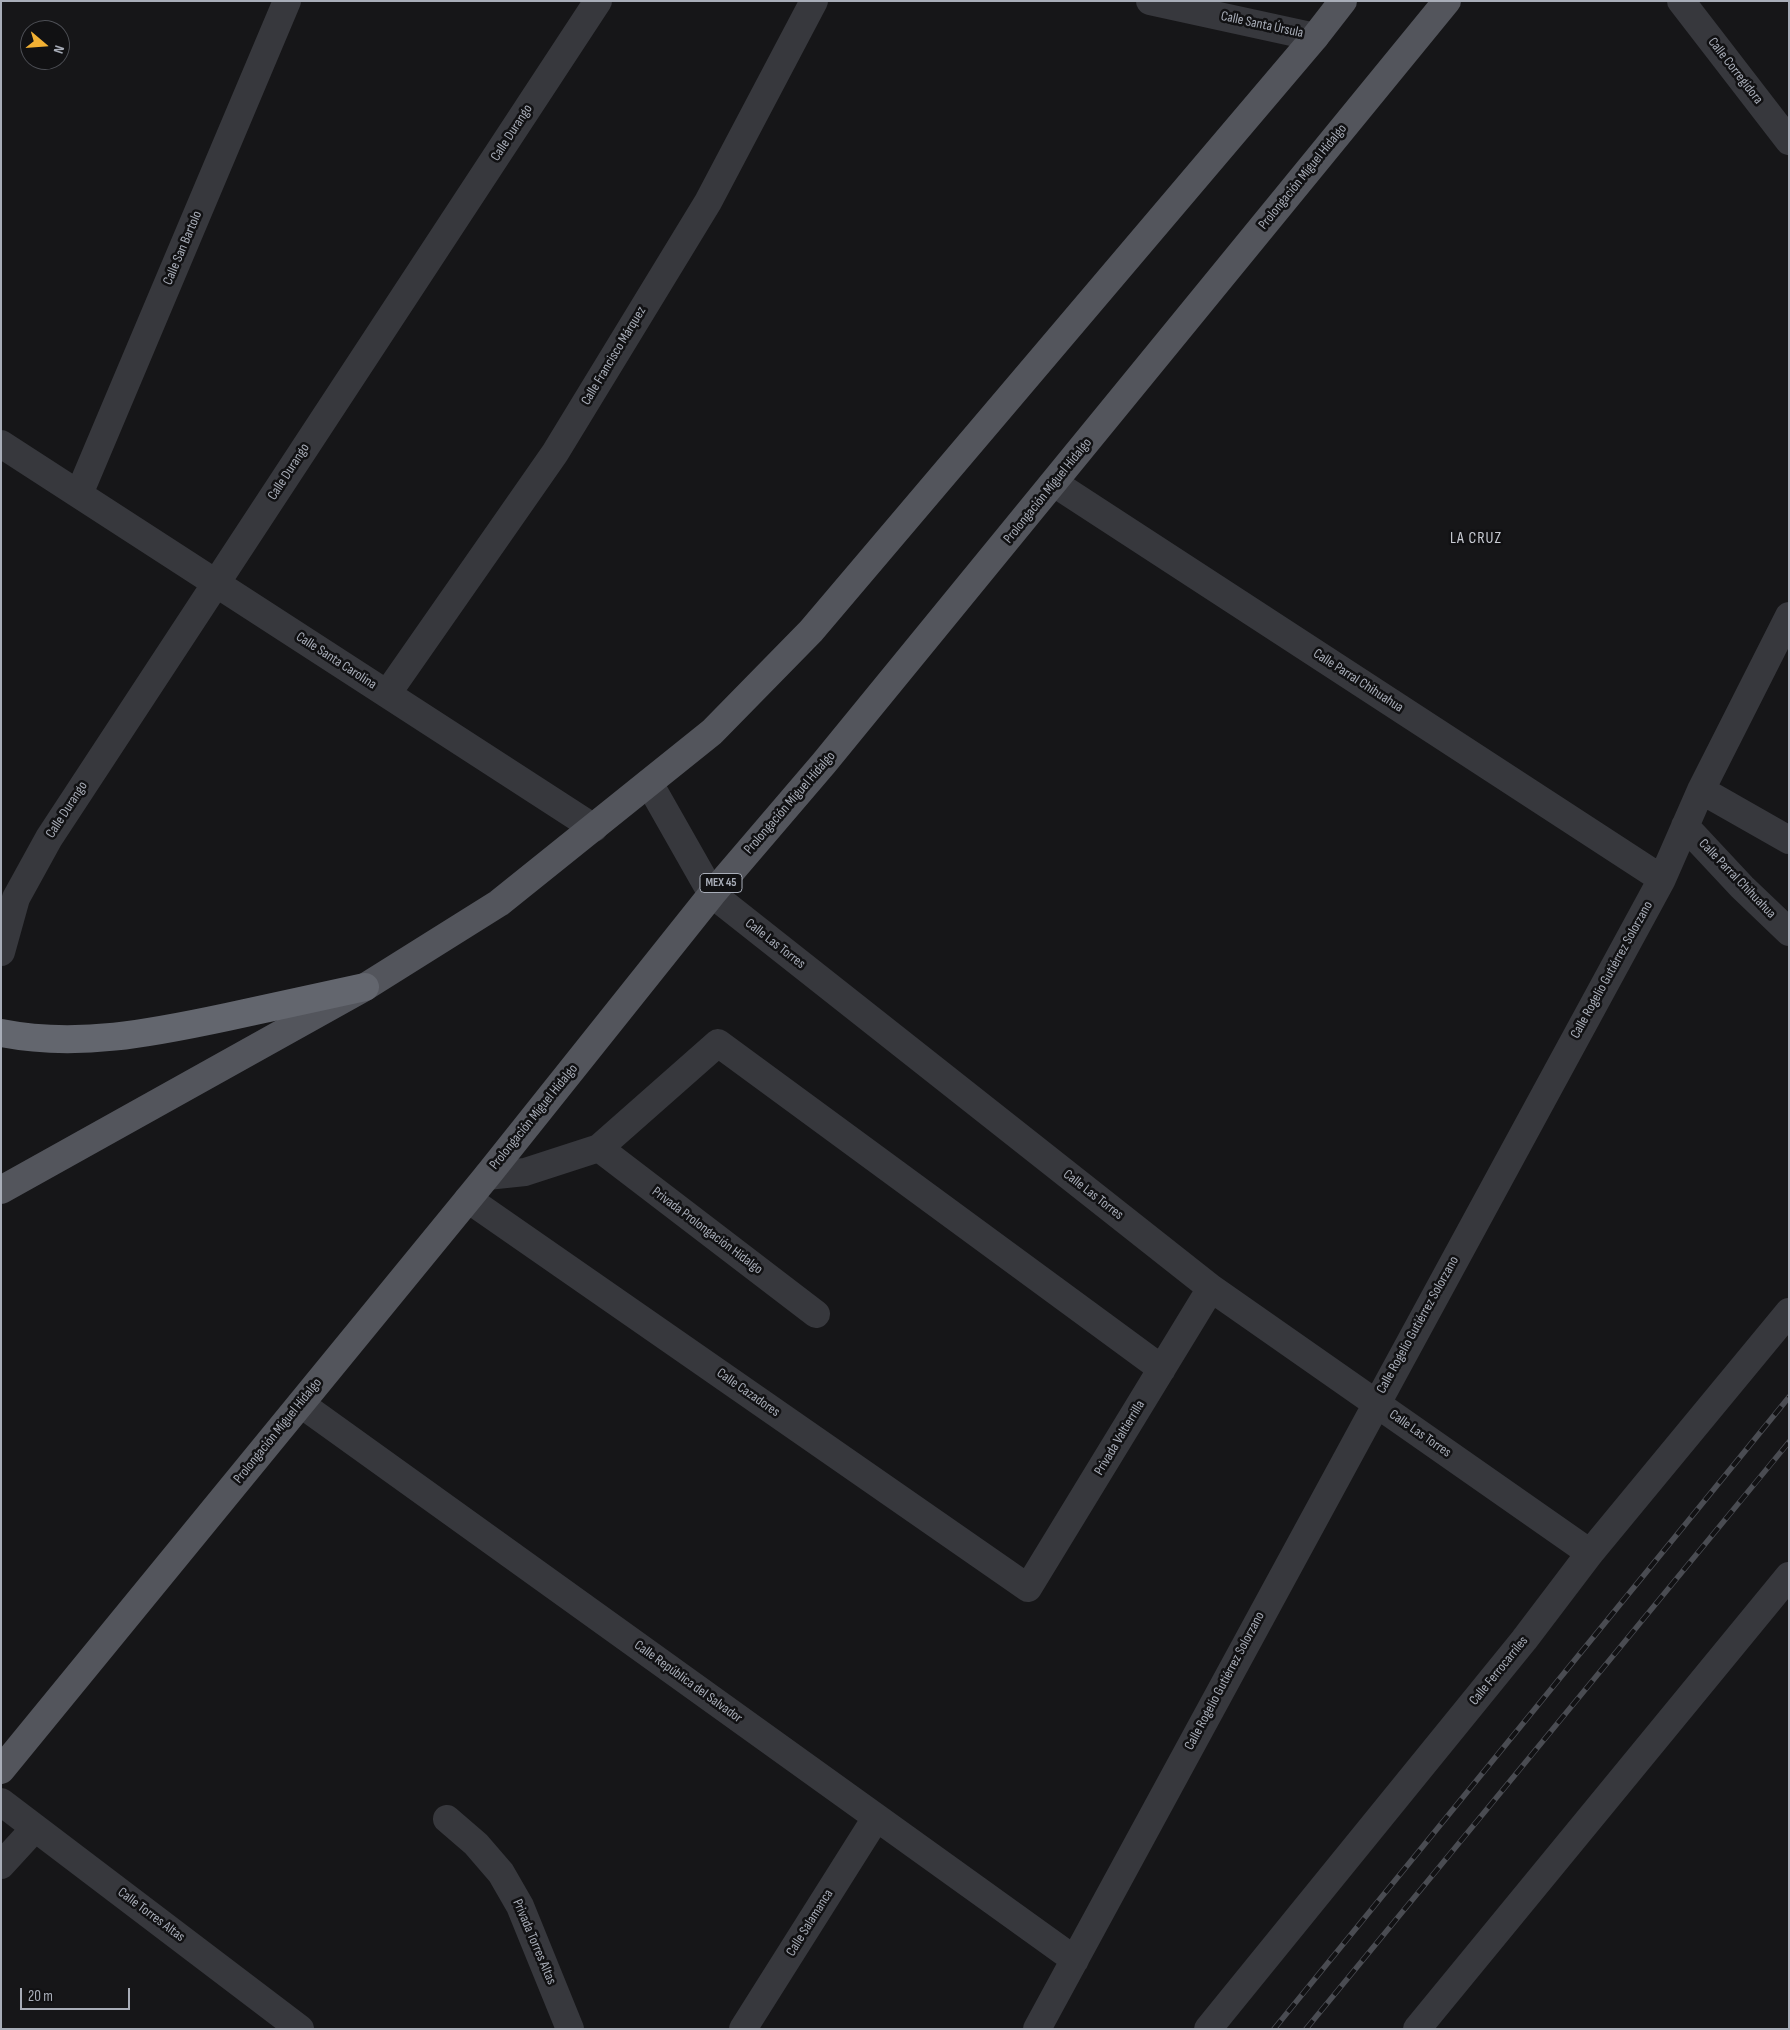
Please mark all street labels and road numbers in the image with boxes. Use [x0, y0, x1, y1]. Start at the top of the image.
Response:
street label: Calle Santa Úrsula [1219, 8, 1305, 42]
street label: Calle Corregidora [1704, 34, 1766, 108]
street label: Calle Durango [487, 101, 537, 165]
street label: Prolongación Miguel Hidalgo [1255, 121, 1351, 233]
street label: Calle San Bartolo [160, 208, 206, 288]
street label: Calle Francisco Márquez [578, 304, 650, 408]
street label: Prolongación Miguel Hidalgo [1000, 435, 1096, 547]
street label: Calle Durango [264, 440, 314, 504]
street label: Calle Santa Carolina [293, 629, 379, 693]
street label: Calle Parral Chihuahua [1310, 646, 1406, 716]
street label: Prolongación Miguel Hidalgo [741, 748, 839, 858]
street label: Calle Durango [42, 778, 92, 842]
street label: Calle Parral Chihuahua [1695, 836, 1779, 922]
road number: MEX 45 [700, 874, 742, 892]
street label: Calle Rogelio Gutiérrez Solorzano [1567, 898, 1657, 1042]
street label: Calle Las Torres [742, 915, 808, 973]
street label: Prolongación Miguel Hidalgo [486, 1061, 582, 1173]
street label: Calle Las Torres [1060, 1166, 1126, 1224]
street label: Privada Prolongación Hidalgo [648, 1184, 766, 1278]
street label: Calle Rogelio Gutiérrez Solorzano [1373, 1253, 1463, 1397]
street label: Calle Cazadores [713, 1365, 783, 1421]
street label: Prolongación Miguel Hidalgo [230, 1375, 326, 1487]
street label: Privada Valtierrilla [1091, 1398, 1149, 1478]
street label: Calle Las Torres [1386, 1407, 1454, 1461]
street label: Calle Rogelio Gutiérrez Solorzano [1181, 1609, 1269, 1753]
street label: Calle Ferrocarriles [1466, 1633, 1532, 1709]
street label: Calle República del Salvador [631, 1637, 745, 1727]
street label: Calle Torres Altas [114, 1884, 188, 1946]
street label: Calle Salamanca [783, 1887, 837, 1959]
street label: Privada Torres Altas [508, 1897, 560, 1987]

